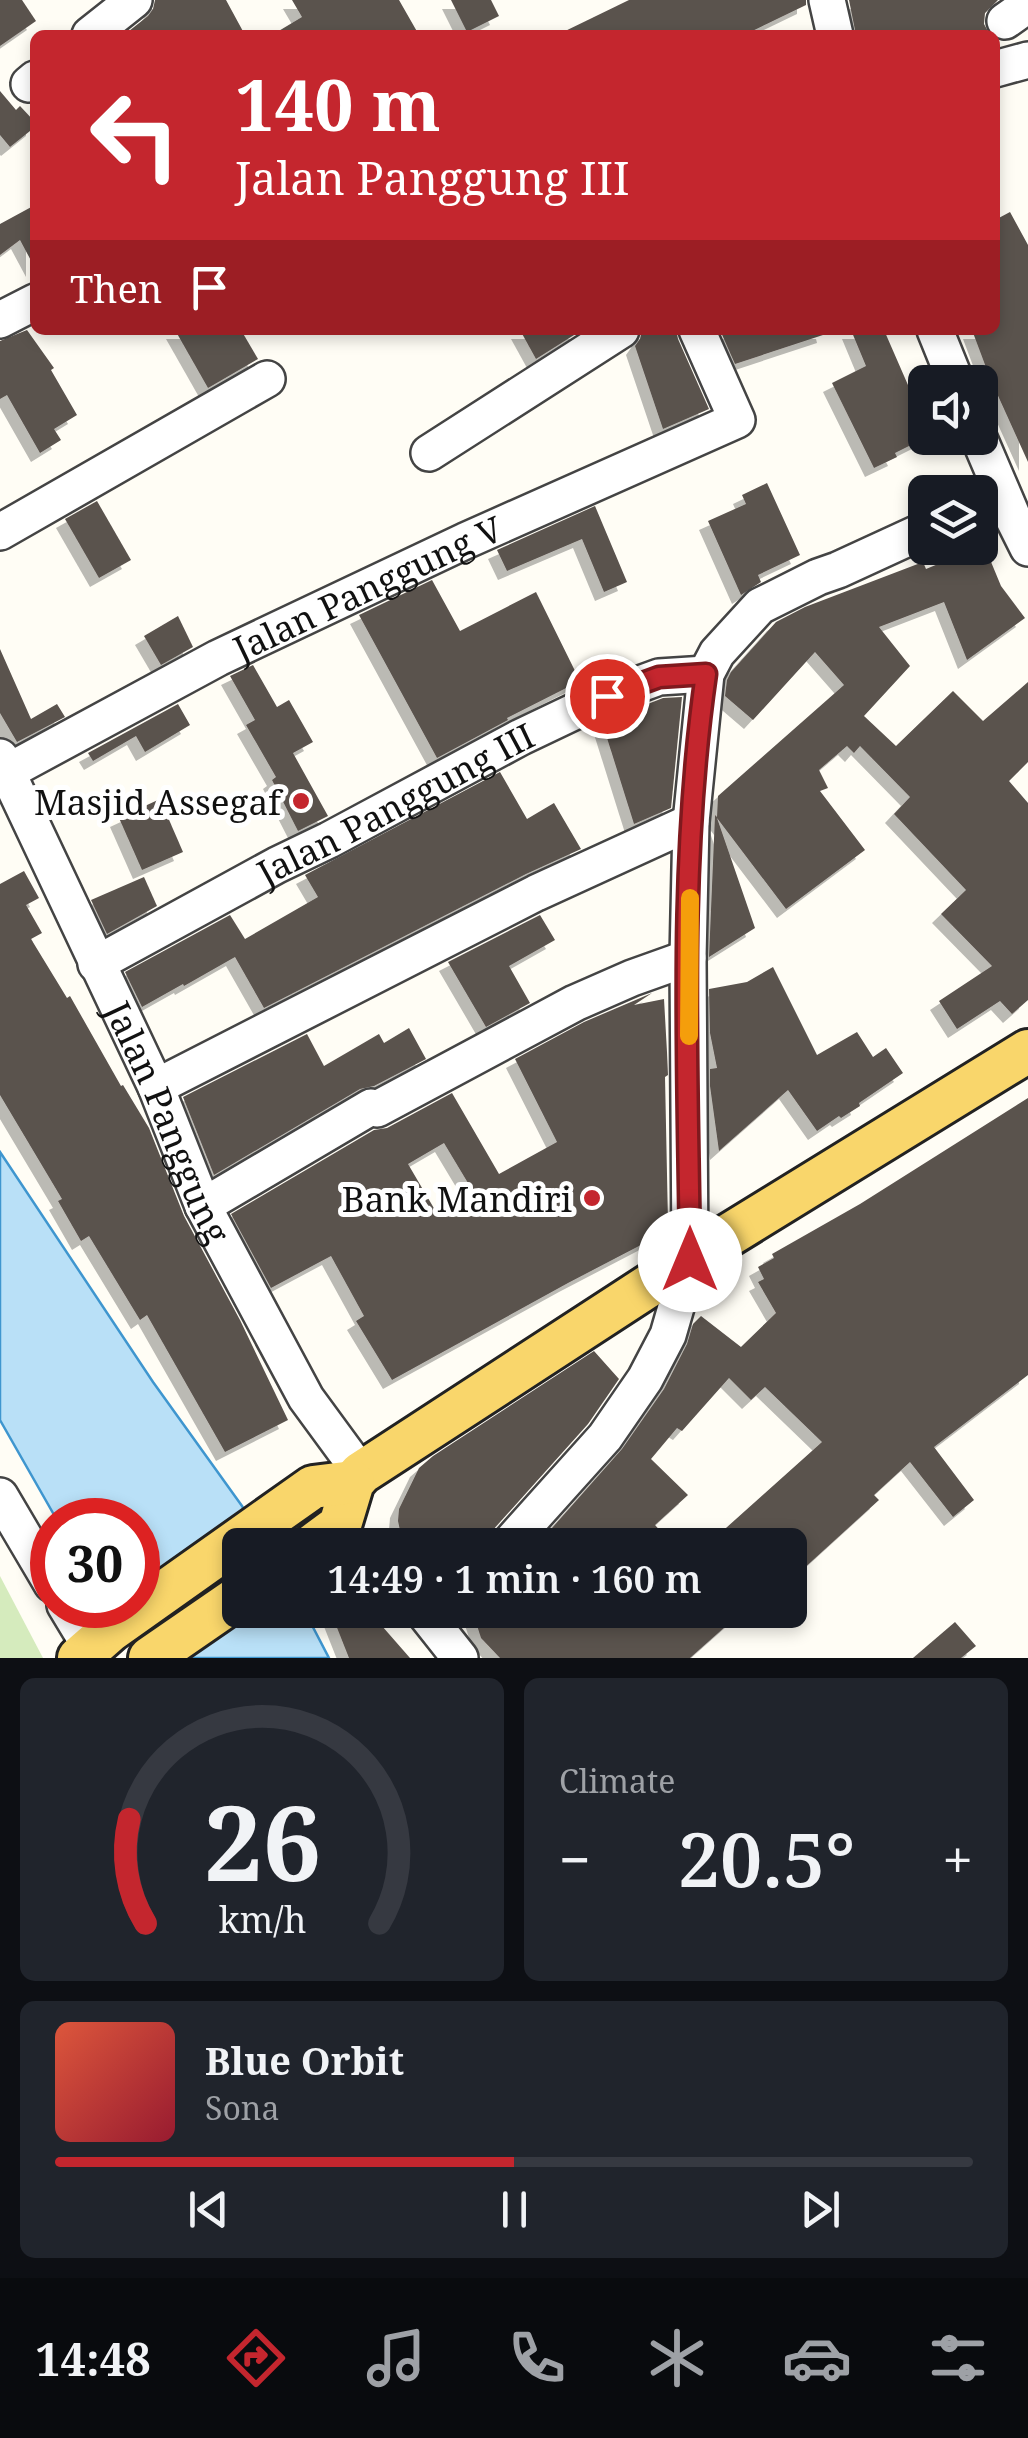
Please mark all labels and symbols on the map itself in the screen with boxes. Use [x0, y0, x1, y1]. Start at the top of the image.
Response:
street label: Jalan Panggung V [224, 504, 509, 671]
pin [565, 654, 650, 739]
street label: Jalan Panggung III [247, 711, 542, 896]
place label: Masjid Assegaf [34, 778, 284, 825]
marker: Masjid Assegaf [290, 790, 312, 812]
street label: Jalan Panggung [95, 992, 242, 1251]
place label: Bank Mandiri [342, 1175, 572, 1222]
marker: Bank Mandiri [581, 1187, 603, 1209]
position arrow [638, 1208, 742, 1312]
speed limit sign: 30 [30, 1498, 160, 1628]

